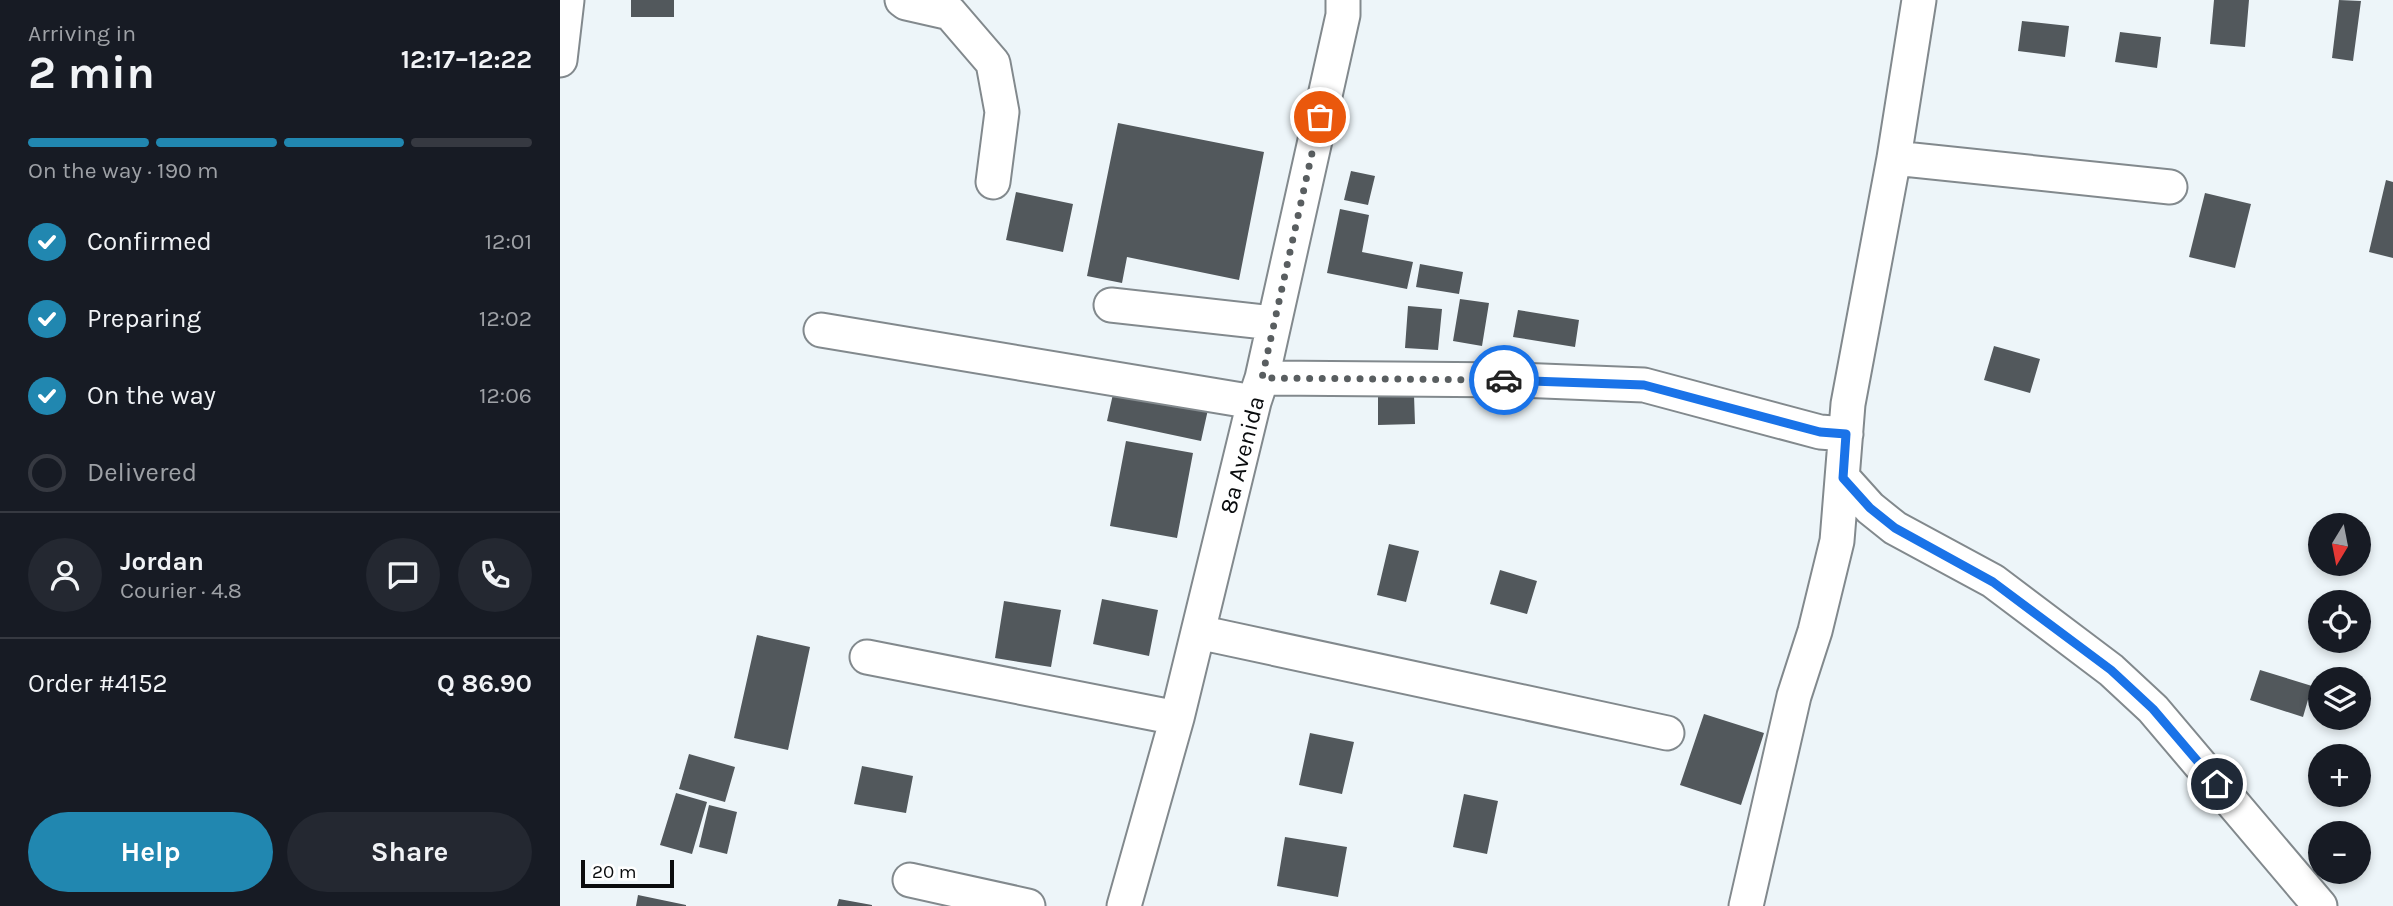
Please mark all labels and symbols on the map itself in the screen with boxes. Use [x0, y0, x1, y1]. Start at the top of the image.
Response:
pin [1290, 87, 1350, 147]
courier [1469, 345, 1539, 415]
street label: 8a Avenida [1214, 393, 1270, 517]
north arrow [2308, 513, 2371, 576]
pin [2187, 754, 2247, 814]
scale bar [581, 857, 674, 889]

